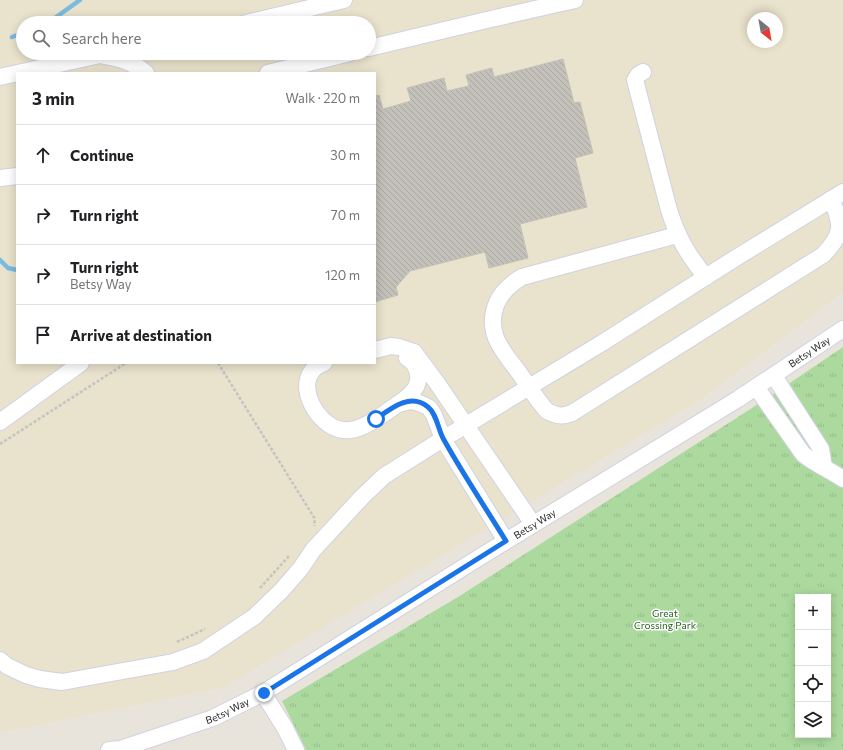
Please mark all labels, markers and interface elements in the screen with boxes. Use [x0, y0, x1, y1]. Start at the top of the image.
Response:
north arrow [747, 12, 783, 48]
search box [16, 16, 376, 60]
icon: search [30, 27, 52, 49]
text: Search here [62, 29, 141, 47]
text: 3 min [32, 88, 75, 109]
text: Walk · 220 m [286, 90, 360, 106]
icon: ahead [32, 144, 54, 166]
text: Continue [70, 146, 134, 164]
text: 30 m [330, 147, 360, 163]
icon: right [32, 204, 54, 226]
text: Turn right [70, 206, 139, 224]
text: 70 m [331, 207, 360, 223]
text: Turn right [70, 258, 139, 276]
icon: right [32, 264, 54, 286]
text: 120 m [325, 267, 360, 283]
text: Betsy Way [70, 276, 131, 292]
icon: arrive [32, 324, 54, 346]
text: Arrive at destination [70, 326, 212, 344]
street label: Betsy Way [786, 334, 832, 370]
route start [367, 410, 385, 428]
street label: Betsy Way [511, 506, 558, 541]
map controls [795, 594, 831, 738]
button: + [795, 594, 831, 630]
park label: Great Crossing Park [634, 607, 697, 631]
button: − [795, 630, 831, 666]
button: locate [795, 666, 831, 702]
route end [255, 684, 273, 702]
street label: Betsy Way [204, 695, 251, 726]
button: layers [795, 702, 831, 738]

